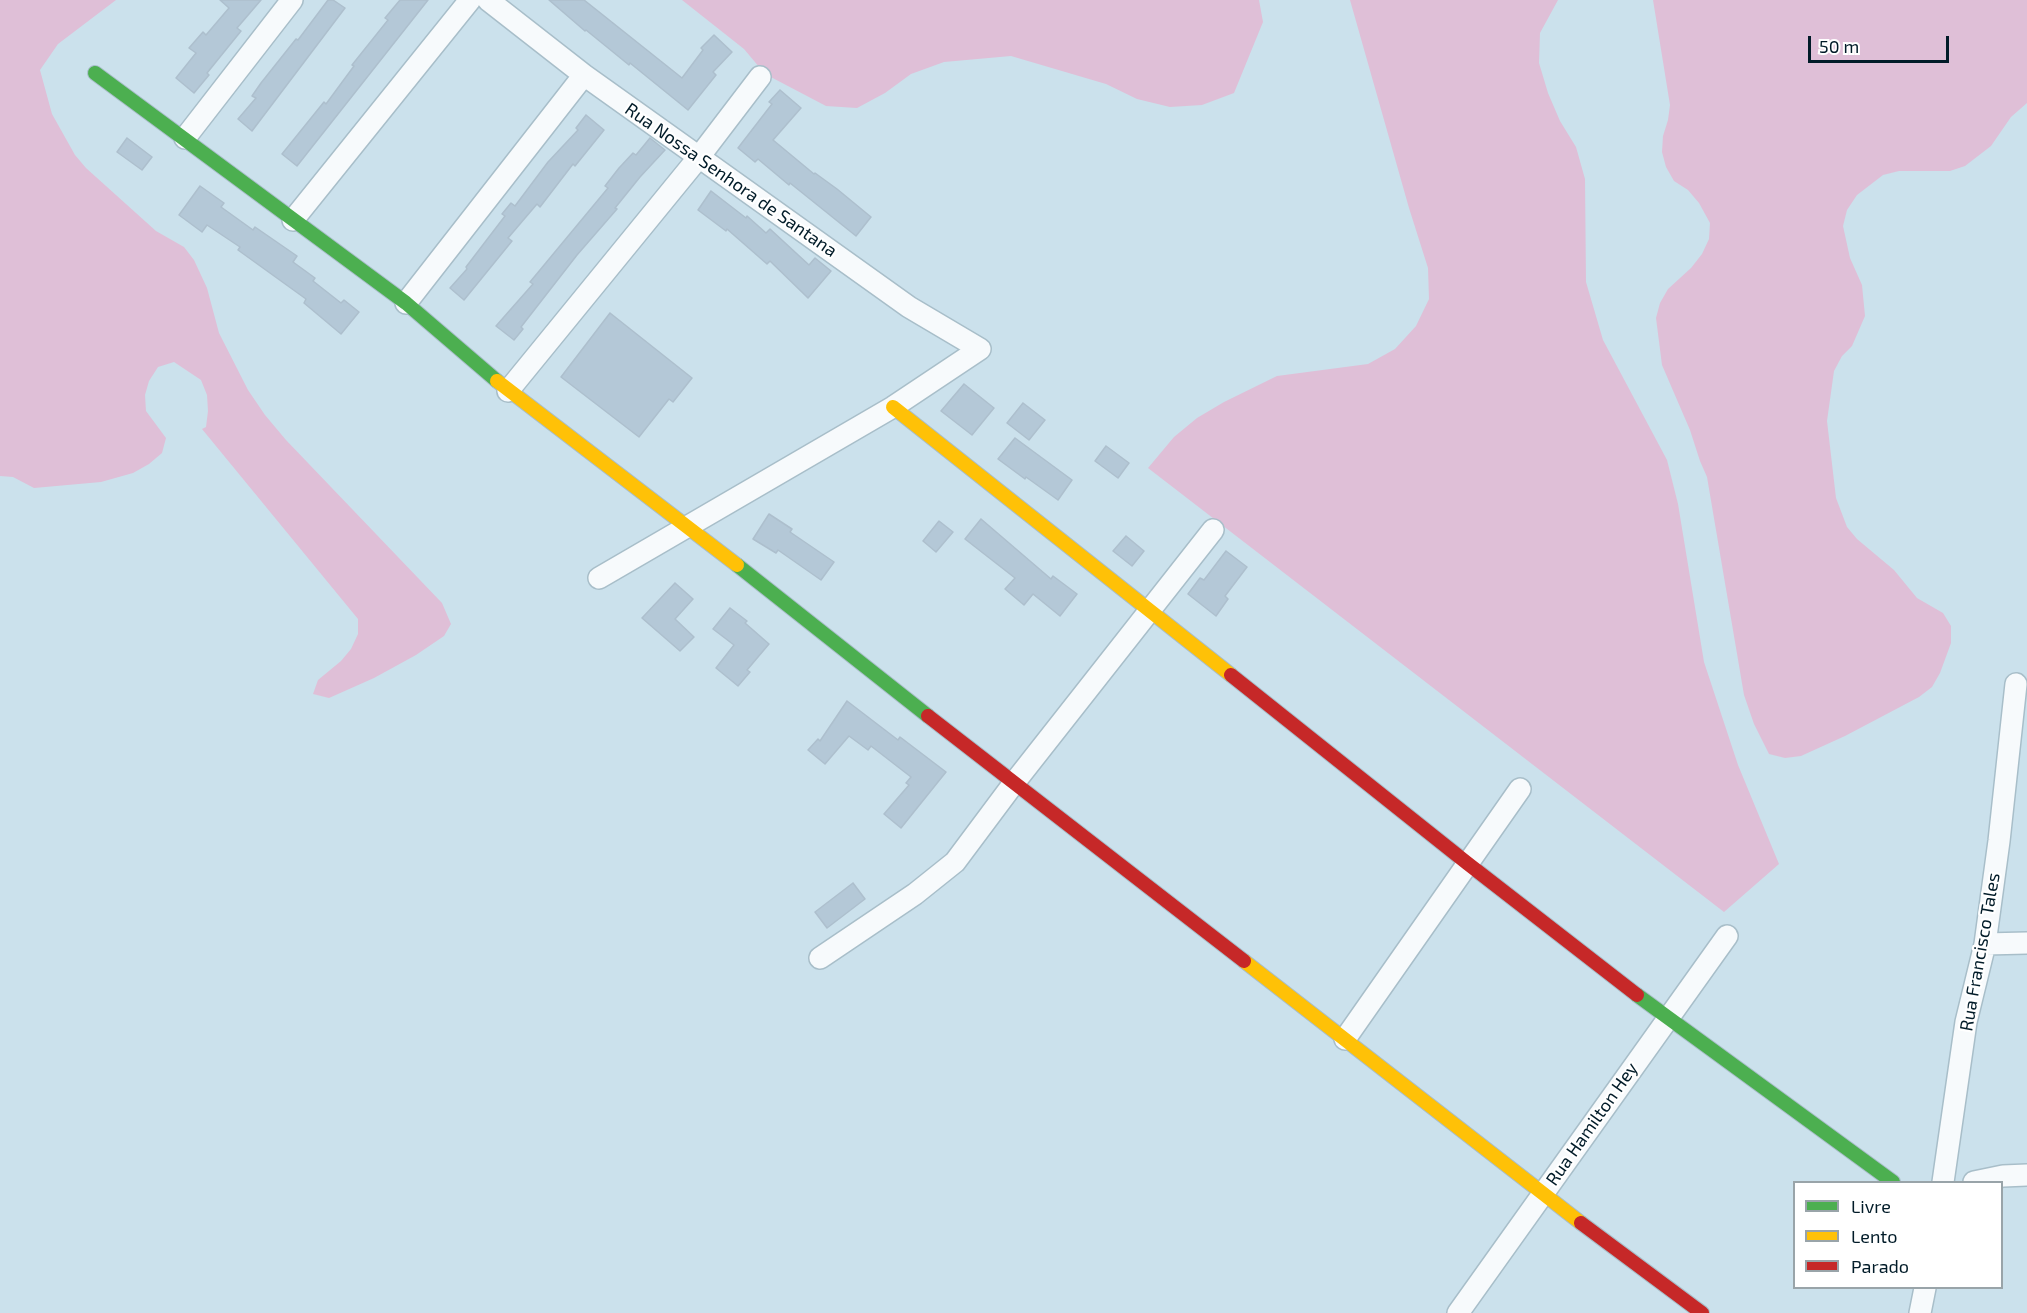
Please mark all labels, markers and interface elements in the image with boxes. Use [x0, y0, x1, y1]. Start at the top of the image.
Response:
scale bar [1811, 24, 1952, 62]
text: 50 m [1819, 35, 1859, 57]
street label: Rua Nossa Senhora de Santana [621, 98, 841, 262]
street label: Rua Francisco Tales [1955, 871, 2005, 1033]
street label: Rua Hamilton Hey [1541, 1058, 1643, 1190]
legend [1793, 1181, 2003, 1289]
text: Livre [1851, 1195, 1891, 1217]
text: Lento [1851, 1225, 1897, 1247]
text: Parado [1851, 1255, 1909, 1277]

